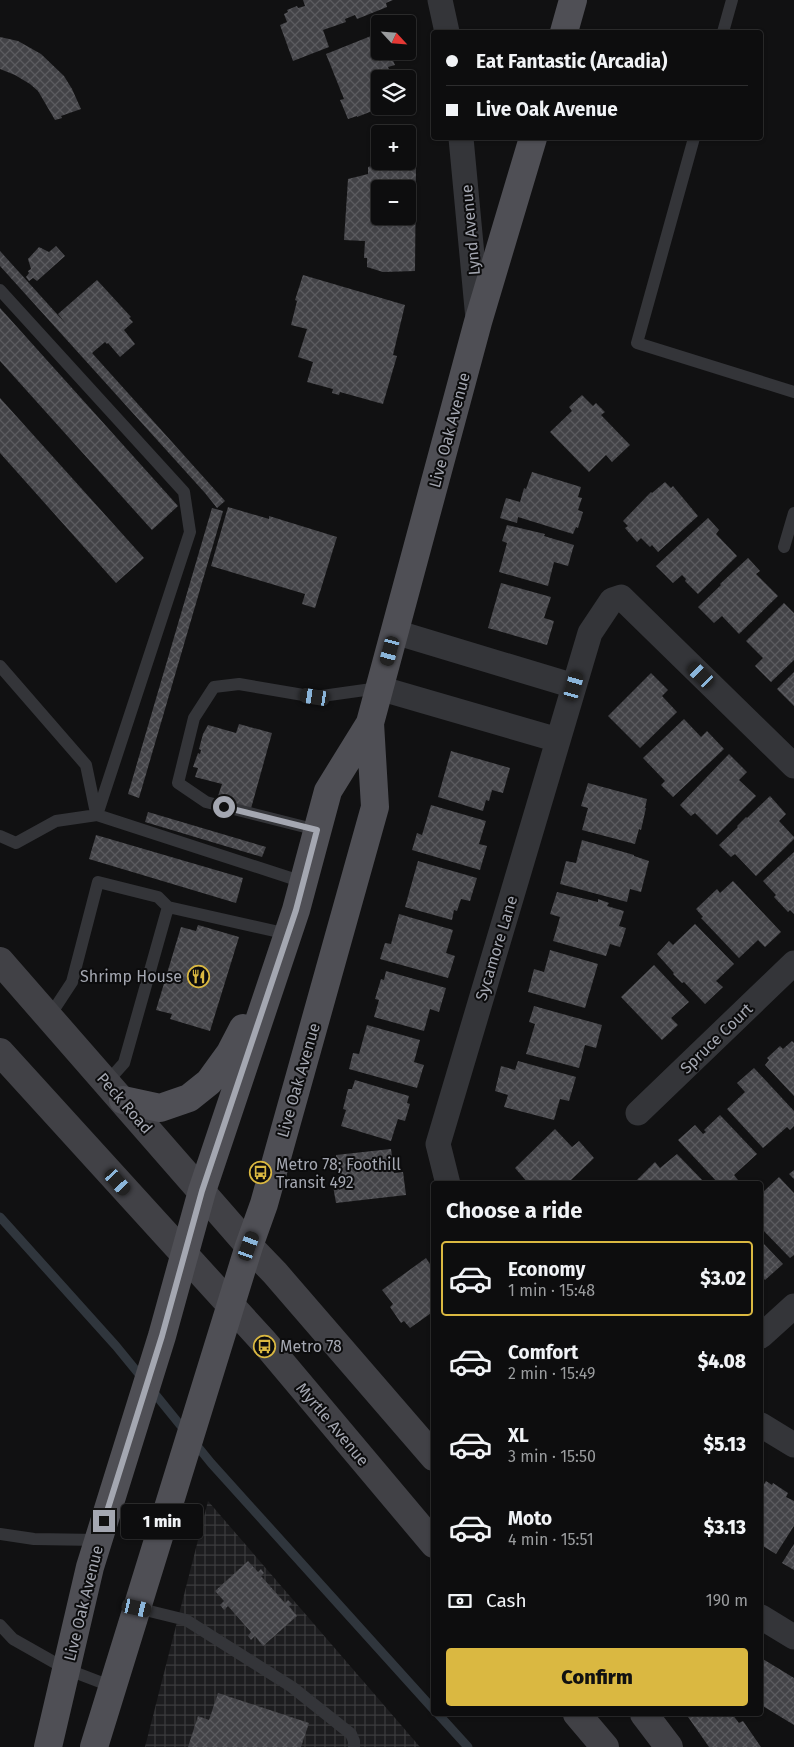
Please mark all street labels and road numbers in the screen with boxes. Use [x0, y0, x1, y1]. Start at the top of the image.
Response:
street label: Lynd Avenue [457, 184, 484, 276]
street label: Live Oak Avenue [425, 370, 474, 490]
street label: Sycamore Lane [471, 893, 521, 1003]
street label: Spruce Court [676, 999, 757, 1078]
street label: Live Oak Avenue [273, 1021, 324, 1140]
street label: Peck Road [93, 1069, 156, 1138]
street label: Myrtle Avenue [292, 1379, 373, 1470]
street label: Live Oak Avenue [60, 1543, 107, 1663]

